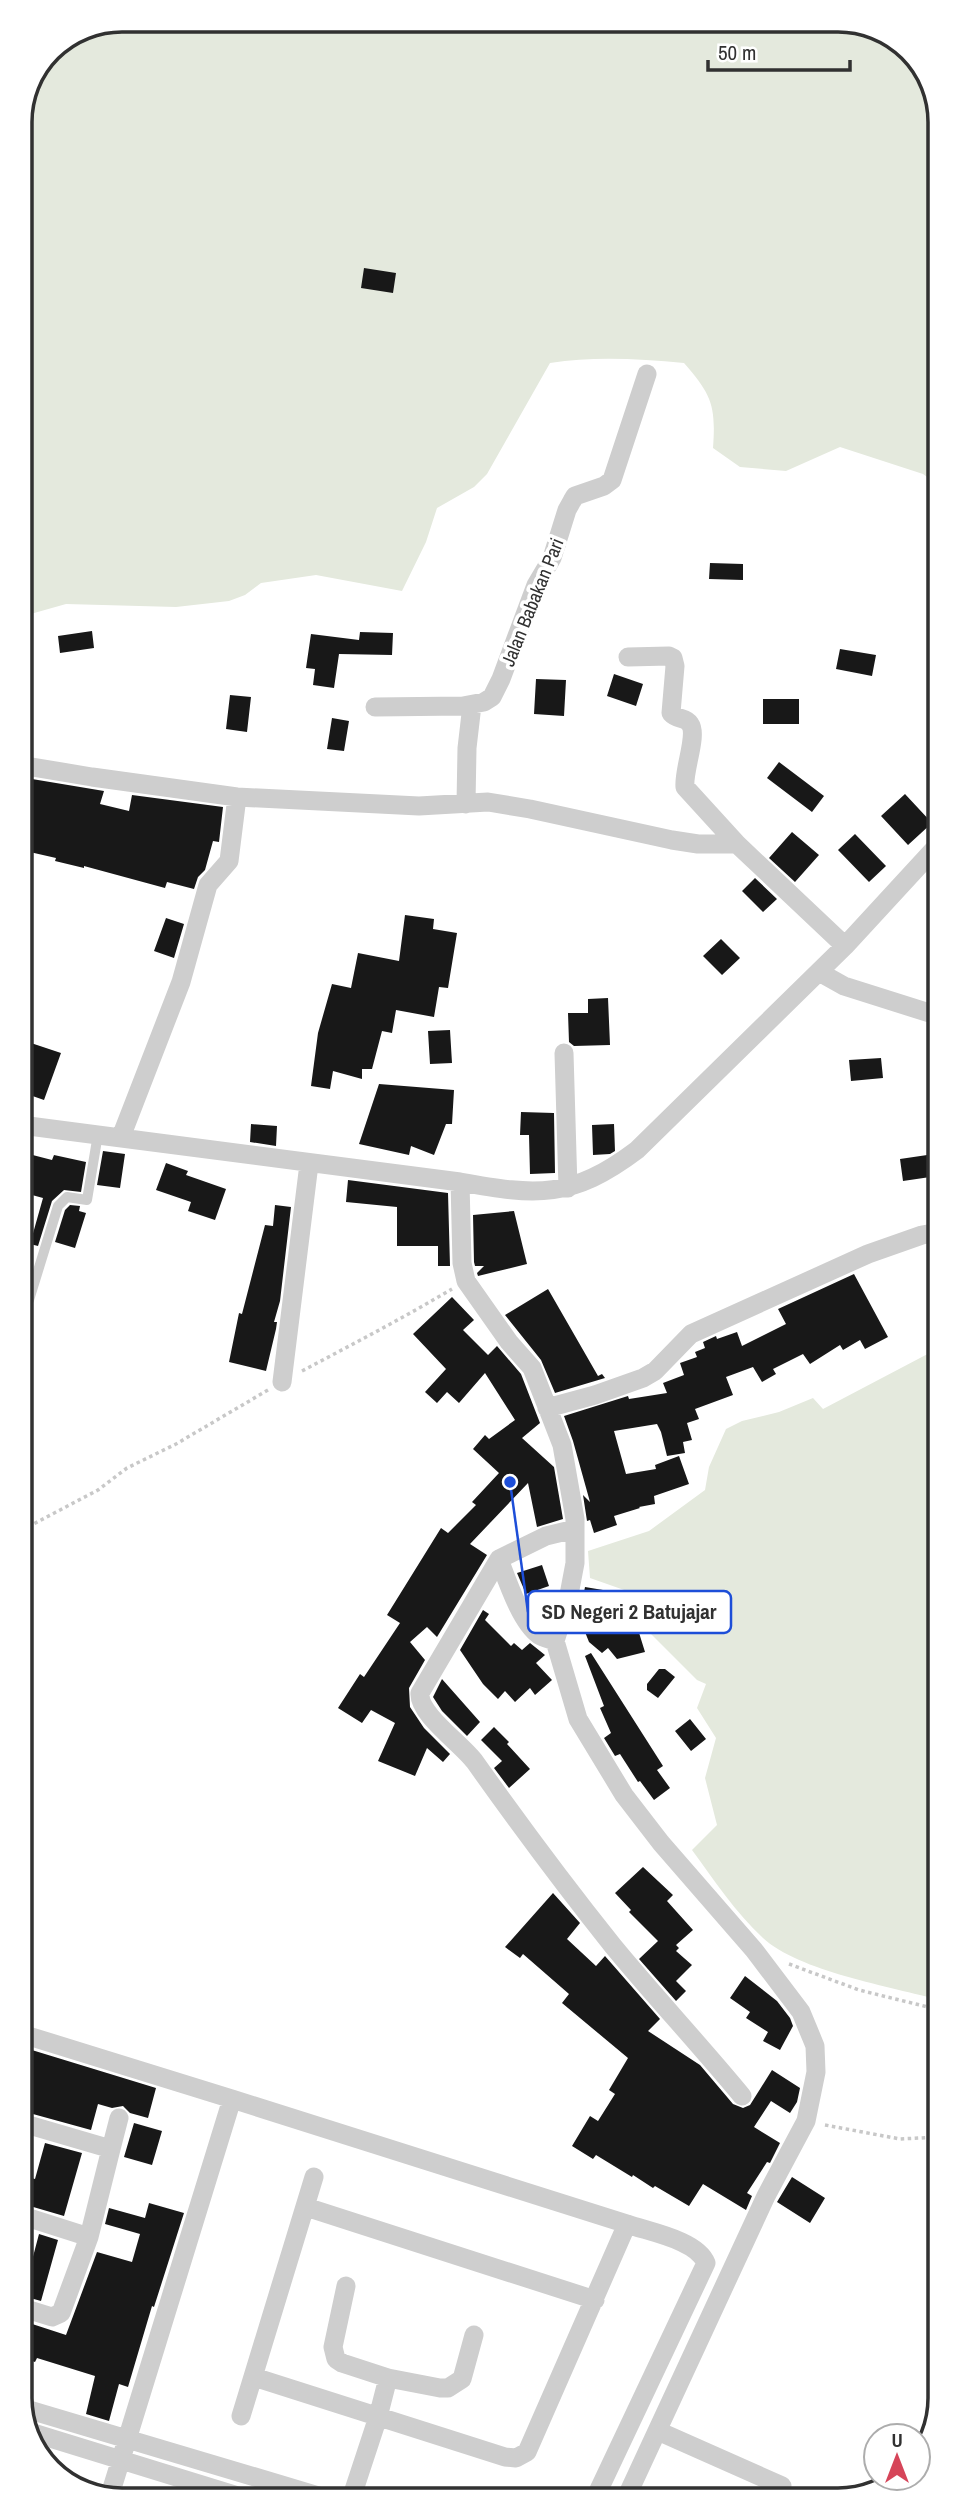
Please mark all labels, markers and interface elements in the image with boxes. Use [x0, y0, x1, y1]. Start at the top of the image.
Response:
scale bar [708, 28, 850, 72]
text: 50 m [718, 38, 756, 67]
street label: Jalan Babakan Pari [494, 534, 570, 670]
callout: SD Negeri 2 Batujajar [528, 1591, 731, 1633]
text: SD Negeri 2 Batujajar [541, 1597, 717, 1626]
north arrow [862, 2422, 932, 2492]
text: U [891, 2427, 903, 2453]

